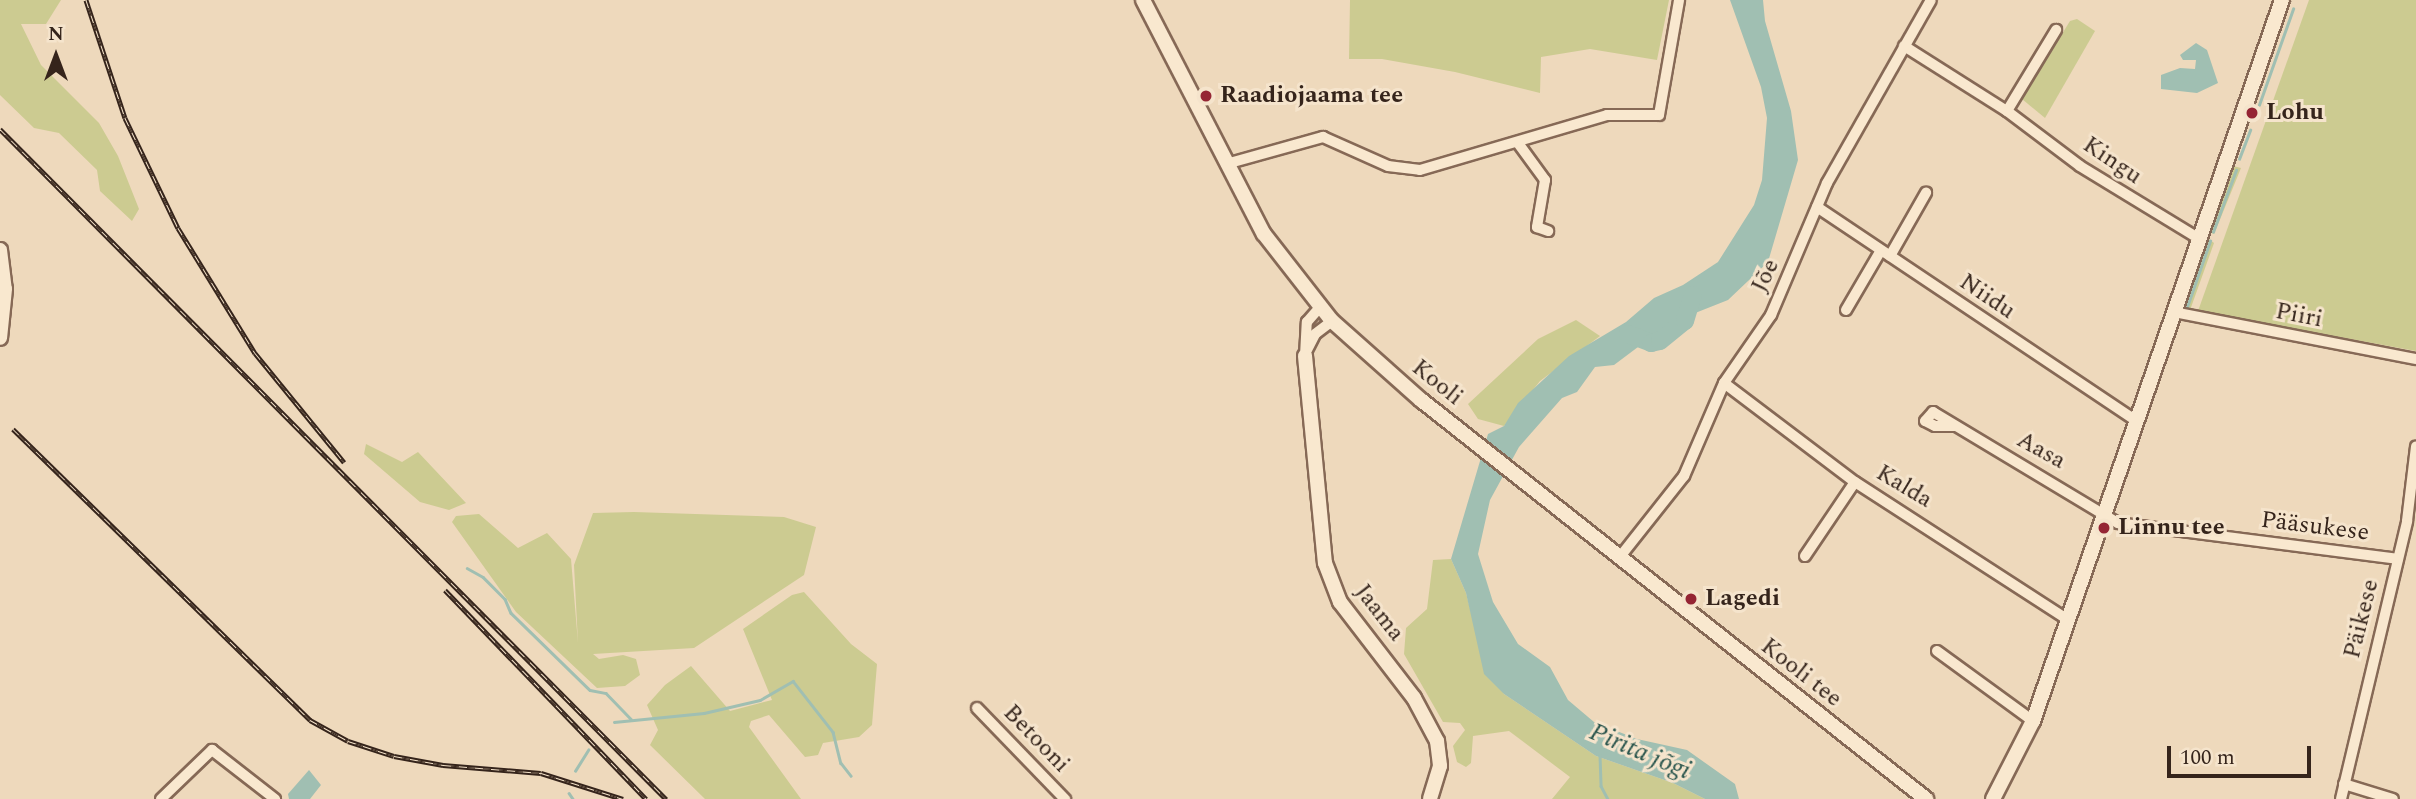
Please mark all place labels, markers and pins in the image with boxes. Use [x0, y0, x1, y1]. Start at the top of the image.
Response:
place label: Raadiojaama tee [1220, 82, 1403, 110]
marker: Raadiojaama tee [1198, 88, 1214, 104]
place label: Lohu [2266, 99, 2324, 127]
marker: Lohu [2244, 105, 2260, 121]
place label: Linnu tee [2118, 514, 2225, 542]
marker: Linnu tee [2096, 520, 2112, 536]
place label: Lagedi [1705, 585, 1780, 613]
marker: Lagedi [1683, 591, 1699, 607]

